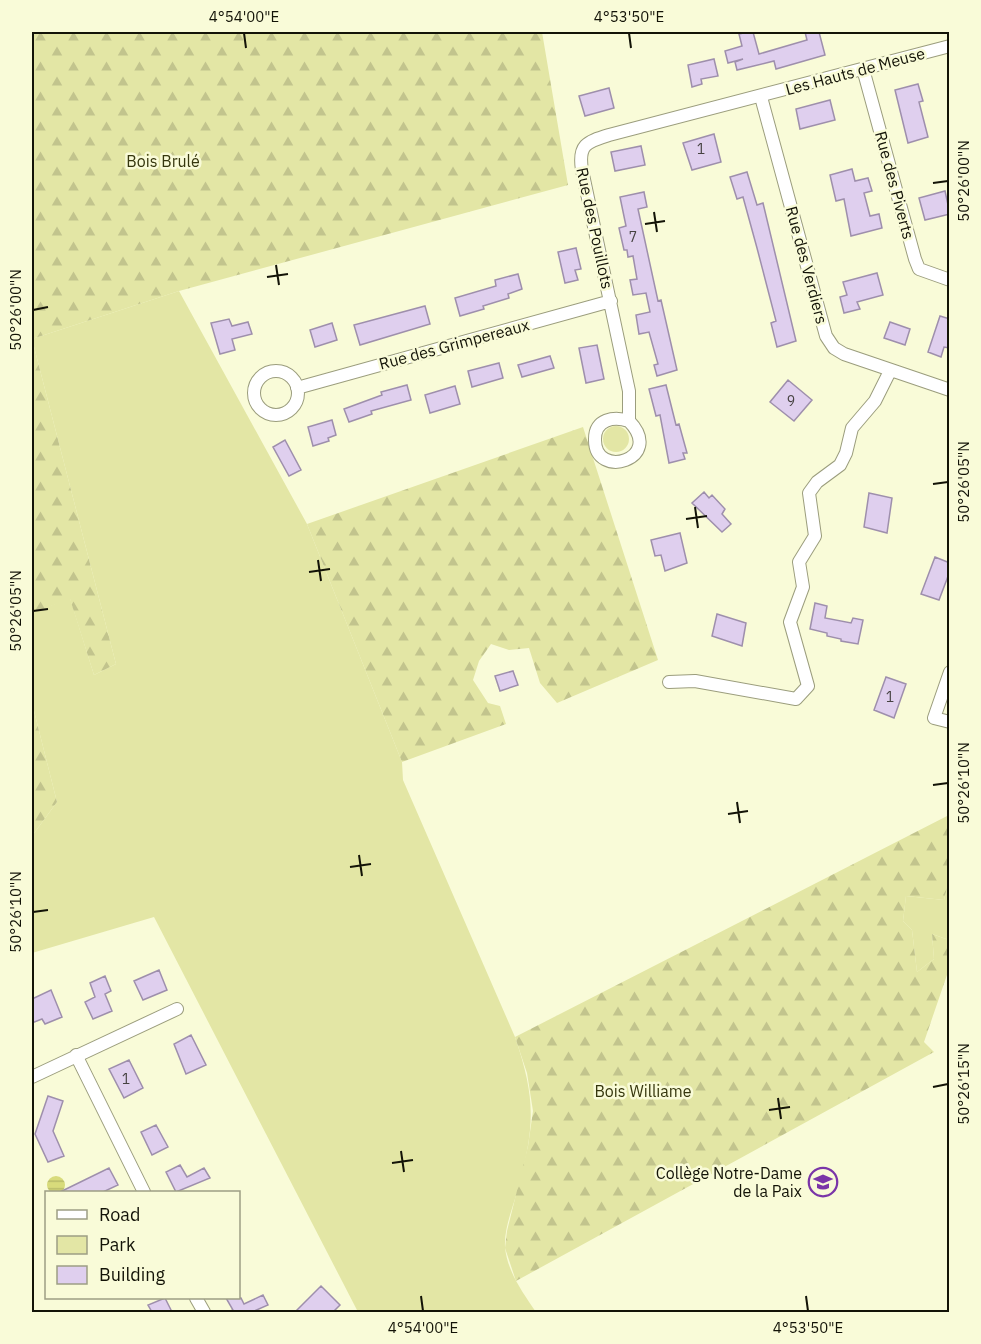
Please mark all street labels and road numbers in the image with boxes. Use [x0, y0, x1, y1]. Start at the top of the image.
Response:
street label: Les Hauts de Meuse [783, 43, 927, 99]
street label: Rue des Piverts [871, 129, 919, 241]
street label: Rue des Pouillots [572, 165, 618, 291]
street label: Rue des Verdiers [782, 204, 832, 326]
street label: Rue des Grimpereaux [377, 314, 531, 374]

